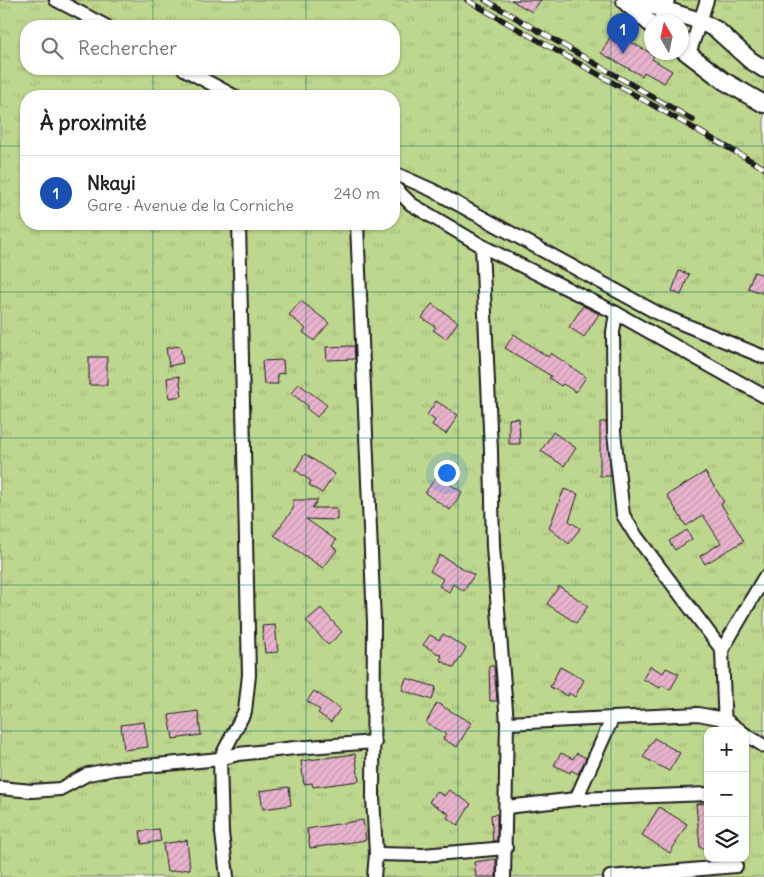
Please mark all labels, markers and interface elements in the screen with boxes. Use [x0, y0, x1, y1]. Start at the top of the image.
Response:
pin: 1 [607, 13, 639, 54]
north arrow [644, 15, 689, 60]
search box [20, 20, 400, 75]
icon: search [38, 34, 66, 62]
text: Rechercher [78, 36, 177, 60]
text: À proximité [40, 109, 147, 136]
text: Nkayi [87, 171, 135, 195]
text: 1 [53, 183, 59, 203]
text: 240 m [334, 183, 380, 203]
text: Gare · Avenue de la Corniche [87, 195, 294, 215]
your location [434, 460, 460, 486]
map controls [704, 727, 749, 862]
button: + [704, 727, 749, 772]
button: − [704, 772, 749, 817]
button: layers [704, 817, 749, 862]

